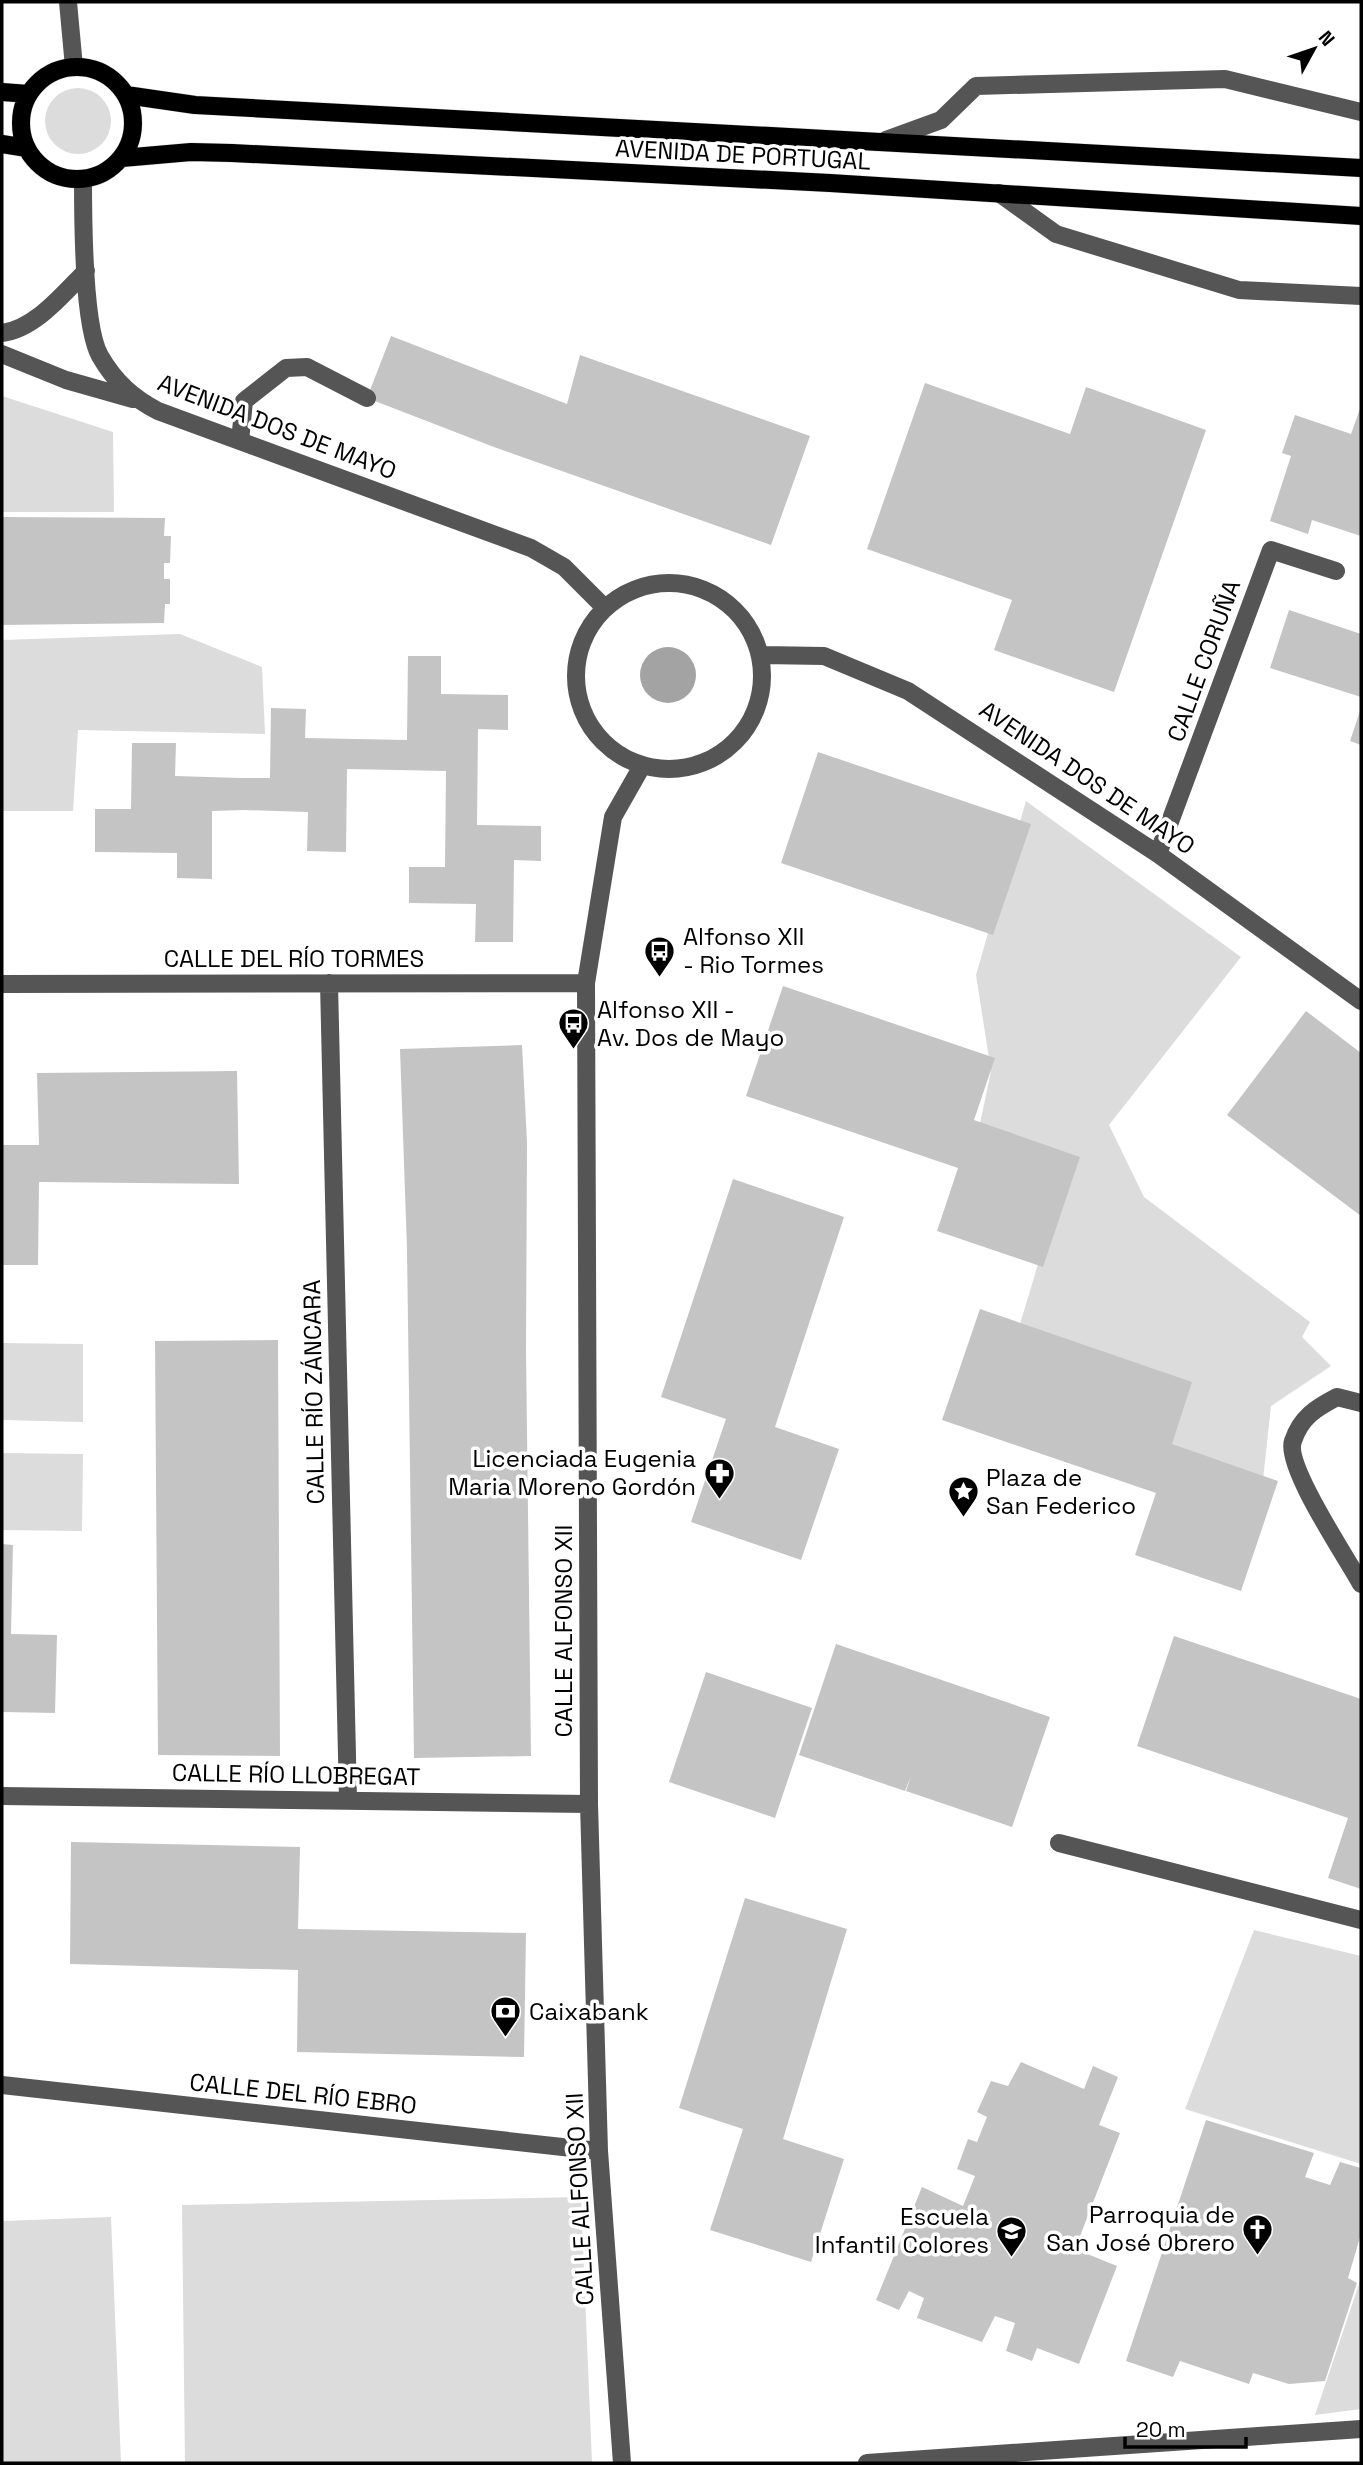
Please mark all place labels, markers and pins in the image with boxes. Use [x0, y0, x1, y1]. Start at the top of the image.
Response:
place label: Alfonso XII - Rio Tormes [683, 921, 824, 980]
bus stop icon: Alfonso XII - Rio Tormes [643, 934, 677, 978]
place label: Alfonso XII - Av. Dos de Mayo [597, 994, 784, 1053]
bus stop icon: Alfonso XII - Av. Dos de Mayo [557, 1007, 591, 1051]
place label: Licenciada Eugenia Maria Moreno Gordón [448, 1443, 696, 1502]
pharmacy icon: Licenciada Eugenia Maria Moreno Gordón [702, 1456, 736, 1500]
place label: Plaza de San Federico [986, 1462, 1136, 1521]
place icon: Plaza de San Federico [946, 1475, 980, 1519]
bank icon: Caixabank [489, 1995, 523, 2039]
place label: Caixabank [529, 1996, 649, 2027]
place label: Parroquia de San José Obrero [1046, 2199, 1235, 2258]
place label: Escuela Infantil Colores [815, 2201, 989, 2260]
church icon: Parroquia de San José Obrero [1241, 2212, 1275, 2256]
school or university icon: Escuela Infantil Colores [995, 2214, 1029, 2258]

